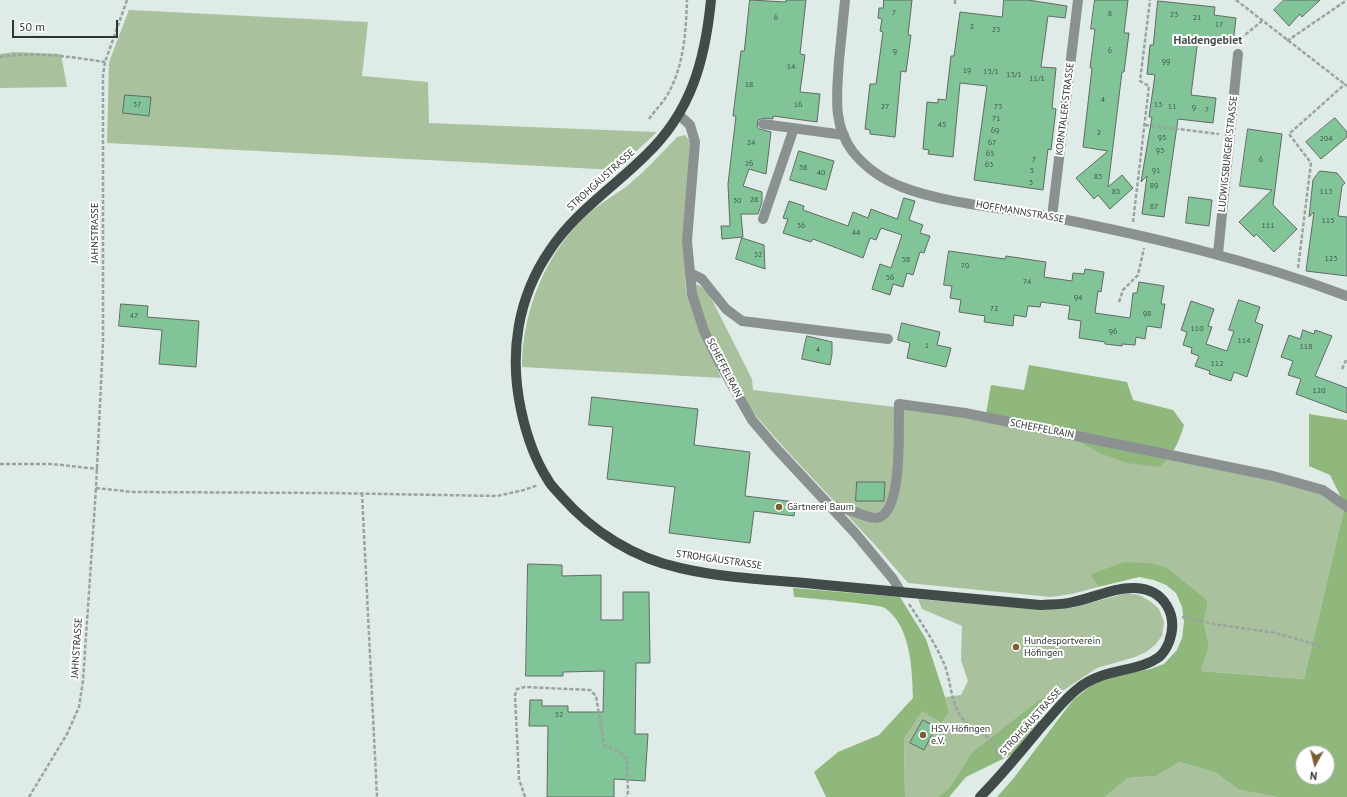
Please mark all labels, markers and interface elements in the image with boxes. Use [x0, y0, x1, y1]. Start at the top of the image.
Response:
house number: 7 [892, 8, 896, 18]
house number: 8 [1108, 9, 1112, 19]
house number: 23 [1170, 10, 1178, 20]
scale bar [14, 12, 120, 38]
house number: 6 [774, 13, 778, 23]
house number: 21 [1193, 13, 1201, 23]
text: 50 m [19, 19, 45, 34]
house number: 17 [1215, 20, 1223, 30]
house number: 2 [970, 22, 974, 32]
house number: 23 [992, 25, 1000, 35]
district label: Haldengebiet [1174, 34, 1242, 48]
house number: 6 [1108, 46, 1112, 56]
house number: 9 [893, 47, 897, 57]
house number: 99 [1162, 57, 1170, 67]
house number: 14 [787, 62, 795, 72]
street label: KORNTALER STRASSE [1053, 62, 1077, 156]
house number: 19 [963, 66, 971, 76]
house number: 15/1 [983, 67, 999, 77]
house number: 13/1 [1006, 70, 1022, 80]
house number: 11/1 [1029, 74, 1045, 84]
house number: 18 [745, 80, 753, 90]
house number: 4 [1101, 95, 1105, 105]
street label: LUDWIGSBURGER STRASSE [1216, 95, 1240, 213]
house number: 37 [133, 100, 141, 110]
house number: 16 [794, 100, 802, 110]
house number: 13 [1154, 100, 1162, 110]
house number: 27 [881, 102, 889, 112]
house number: 73 [994, 102, 1002, 112]
house number: 11 [1168, 102, 1176, 112]
house number: 9 [1192, 103, 1196, 113]
house number: 7 [1205, 105, 1209, 115]
house number: 71 [992, 114, 1000, 124]
house number: 45 [938, 120, 946, 130]
house number: 69 [991, 126, 999, 136]
house number: 2 [1097, 128, 1101, 138]
house number: 95 [1158, 133, 1166, 143]
house number: 204 [1319, 134, 1333, 144]
house number: 24 [747, 138, 755, 148]
house number: 67 [988, 138, 996, 148]
house number: 93 [1156, 146, 1164, 156]
street label: STROHGÄUSTRASSE [565, 147, 637, 213]
house number: 65 [986, 149, 994, 159]
house number: 7 [1032, 155, 1036, 165]
house number: 6 [1259, 155, 1263, 165]
house number: 26 [745, 159, 753, 169]
house number: 63 [985, 160, 993, 170]
house number: 38 [799, 163, 807, 173]
house number: 5 [1030, 166, 1034, 176]
house number: 91 [1152, 166, 1160, 176]
house number: 40 [817, 168, 825, 178]
house number: 83 [1094, 172, 1102, 182]
house number: 3 [1029, 178, 1033, 188]
house number: 89 [1150, 181, 1158, 191]
house number: 85 [1112, 187, 1120, 197]
house number: 113 [1319, 187, 1333, 197]
house number: 28 [750, 195, 758, 205]
house number: 30 [733, 196, 741, 206]
street label: HOFFMANNSTRASSE [975, 198, 1065, 226]
house number: 87 [1150, 202, 1158, 212]
street label: JAHNSTRASSE [89, 203, 101, 263]
house number: 115 [1321, 216, 1335, 226]
house number: 36 [797, 221, 805, 231]
house number: 111 [1261, 221, 1275, 231]
house number: 44 [852, 228, 860, 238]
house number: 32 [754, 250, 762, 260]
house number: 123 [1324, 254, 1338, 264]
house number: 58 [902, 255, 910, 265]
house number: 70 [961, 261, 969, 271]
house number: 56 [886, 273, 894, 283]
house number: 74 [1023, 277, 1031, 287]
house number: 94 [1074, 293, 1082, 303]
house number: 72 [990, 304, 998, 314]
house number: 98 [1143, 309, 1151, 319]
house number: 47 [130, 311, 138, 321]
house number: 110 [1190, 324, 1204, 334]
house number: 96 [1109, 327, 1117, 337]
street label: SCHEFFELRAIN [704, 336, 744, 400]
house number: 114 [1237, 336, 1251, 346]
house number: 1 [925, 341, 929, 351]
house number: 118 [1299, 342, 1313, 352]
house number: 4 [816, 345, 820, 355]
house number: 112 [1210, 359, 1224, 369]
house number: 120 [1312, 386, 1326, 396]
street label: SCHEFFELRAIN [1009, 417, 1075, 441]
place label: Gärtnerei Baum [787, 501, 854, 513]
marker: Gärtnerei Baum [774, 502, 784, 512]
street label: STROHGÄUSTRASSE [675, 548, 763, 572]
street label: JAHNSTRASSE [69, 617, 85, 679]
place label: Hundesportverein Höfingen [1024, 635, 1101, 658]
marker: Hundesportverein Höfingen [1011, 642, 1021, 652]
street label: STROHGÄUSTRASSE [998, 686, 1064, 758]
house number: 52 [555, 710, 563, 720]
place label: HSV Höfingen e.V. [931, 723, 990, 746]
marker: HSV Höfingen e.V. [918, 730, 928, 740]
north arrow [1295, 745, 1335, 785]
text: N [1309, 769, 1318, 783]

